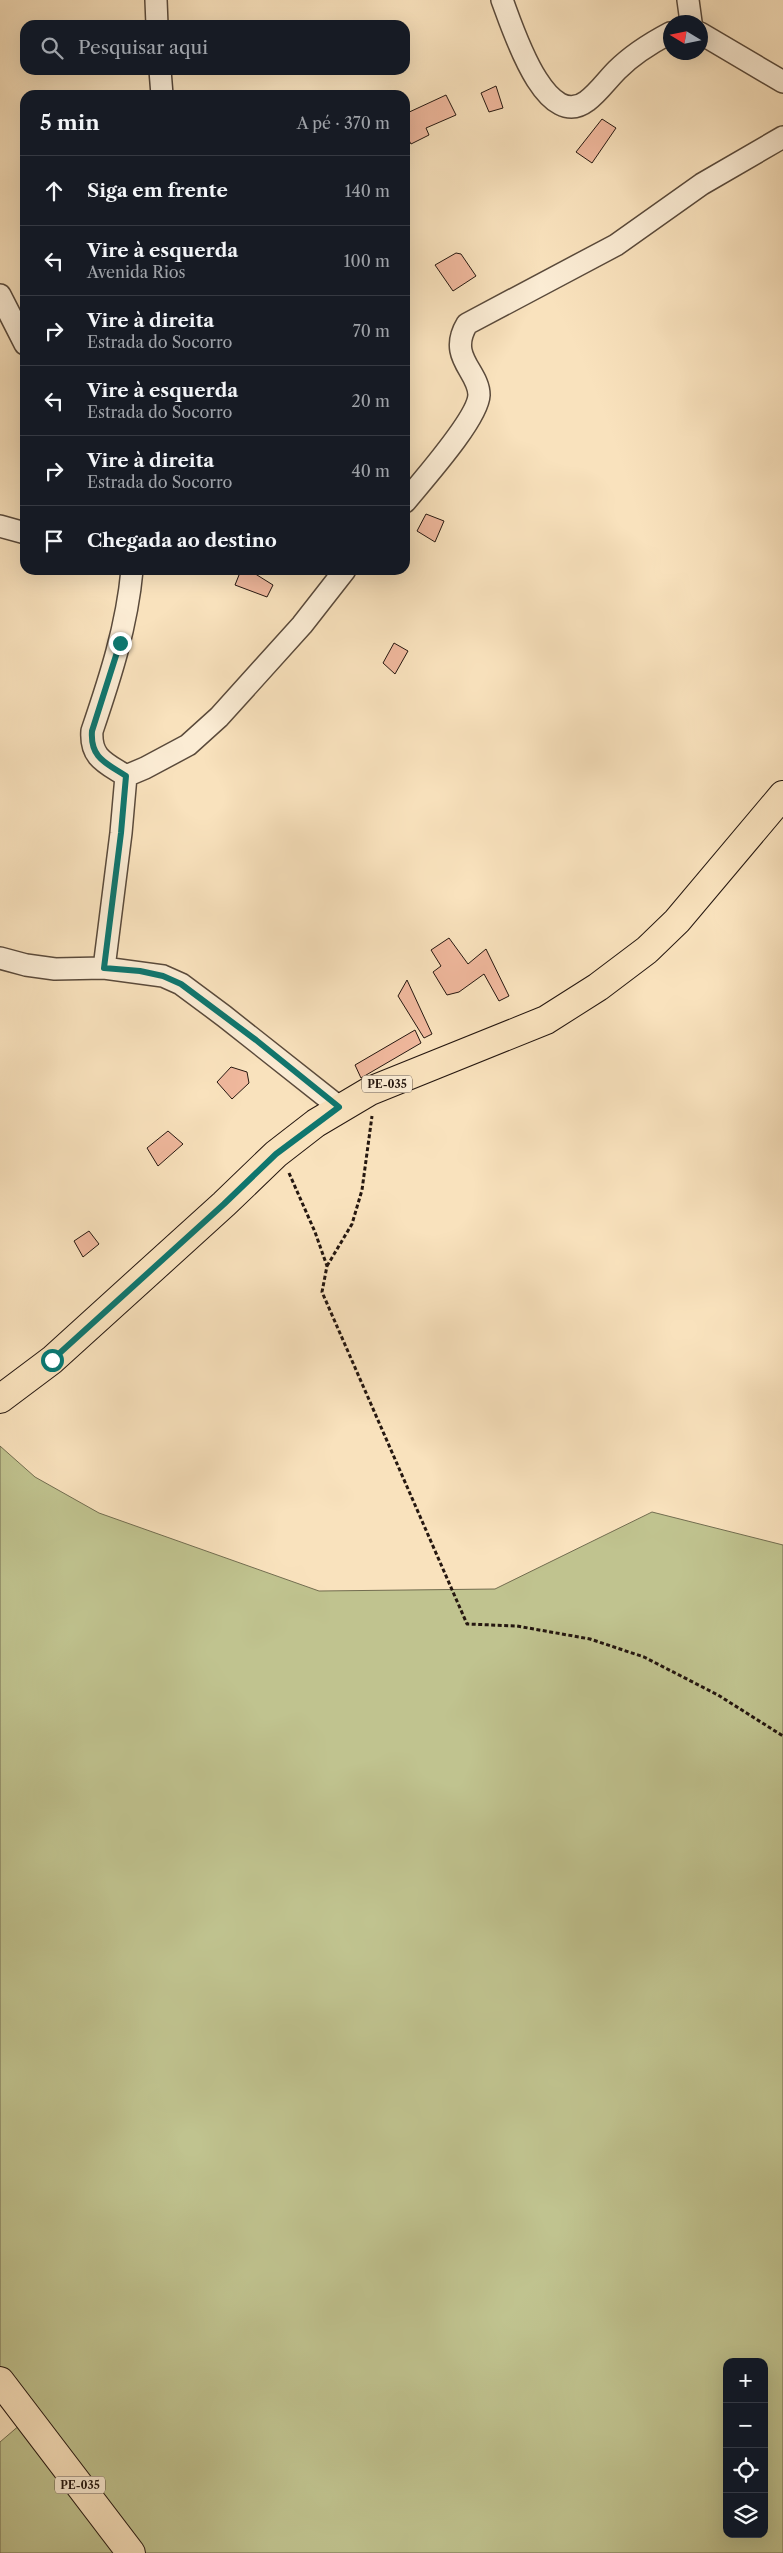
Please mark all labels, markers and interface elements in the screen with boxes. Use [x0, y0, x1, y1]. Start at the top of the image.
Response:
north arrow [663, 15, 708, 60]
search box [20, 20, 410, 75]
icon: search [38, 34, 66, 62]
text: Pesquisar aqui [78, 36, 208, 59]
text: 5 min [40, 110, 100, 135]
text: A pé · 370 m [297, 113, 390, 133]
icon: ahead [40, 177, 68, 205]
text: Siga em frente [87, 179, 228, 202]
text: 140 m [345, 181, 390, 201]
text: Vire à esquerda [87, 239, 238, 262]
icon: left [40, 247, 68, 275]
text: 100 m [344, 251, 390, 271]
text: Avenida Rios [87, 262, 186, 282]
text: Vire à direita [87, 309, 214, 332]
icon: right [40, 317, 68, 345]
text: 70 m [353, 321, 390, 341]
text: Estrada do Socorro [87, 332, 232, 352]
text: Vire à esquerda [87, 379, 238, 402]
icon: left [40, 387, 68, 415]
text: 20 m [351, 391, 390, 411]
text: Estrada do Socorro [87, 402, 232, 422]
text: Vire à direita [87, 449, 214, 472]
icon: right [40, 457, 68, 485]
text: 40 m [351, 461, 390, 481]
text: Estrada do Socorro [87, 472, 232, 492]
icon: arrive [40, 527, 68, 555]
text: Chegada ao destino [87, 529, 277, 552]
route end [109, 632, 132, 655]
road number: PE-035 [362, 1076, 412, 1092]
route start [41, 1349, 64, 1372]
map controls [723, 2358, 768, 2538]
button: + [723, 2358, 768, 2403]
button: − [723, 2403, 768, 2448]
button: locate [723, 2448, 768, 2493]
road number: PE-035 [55, 2476, 105, 2494]
button: layers [723, 2493, 768, 2538]

